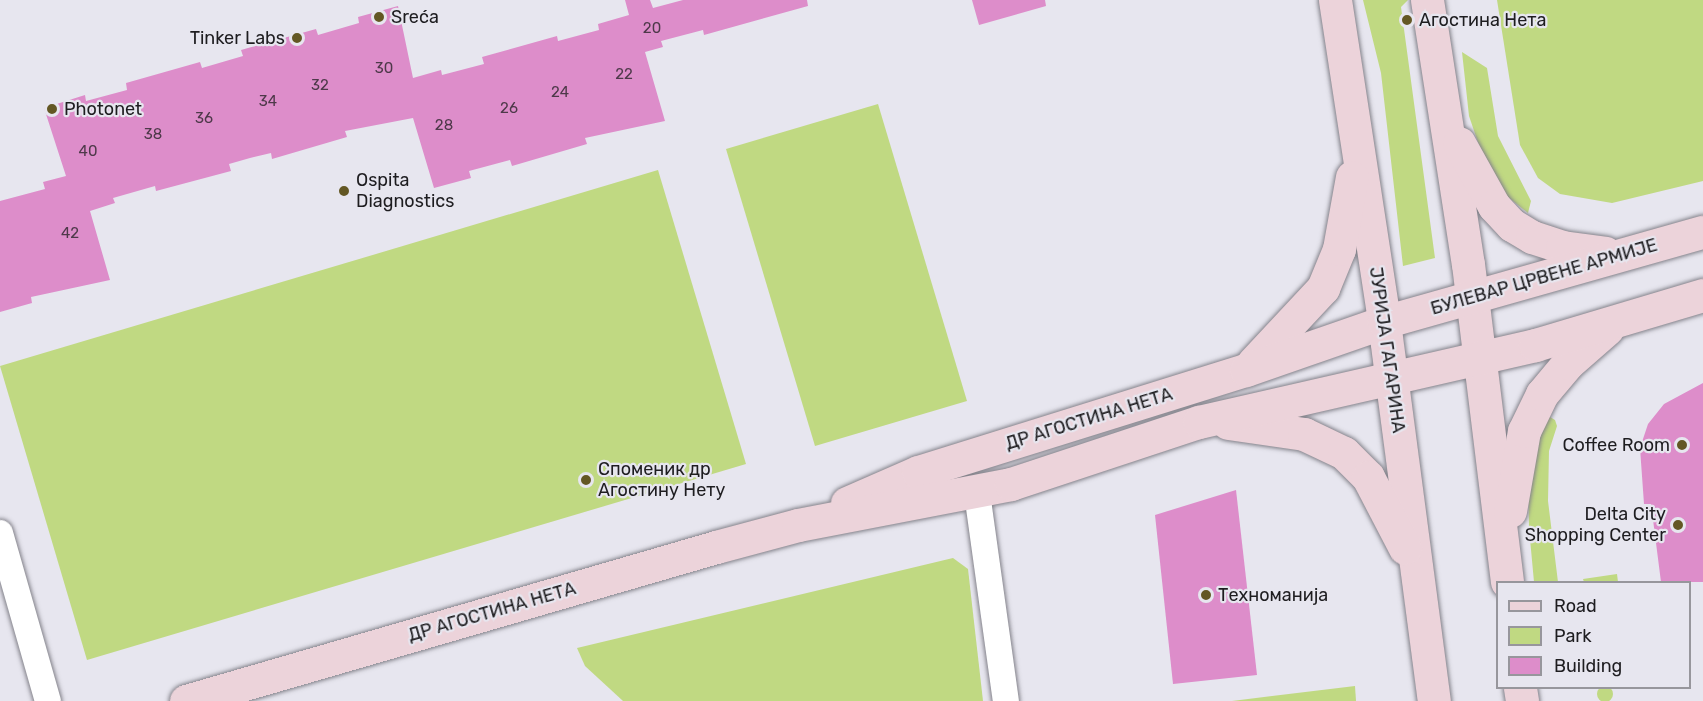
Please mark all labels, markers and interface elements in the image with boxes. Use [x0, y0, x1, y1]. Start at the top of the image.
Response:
place label: Sreća [391, 6, 439, 28]
place label: Агостина Нета [1419, 9, 1546, 31]
marker: Sreća [372, 10, 386, 24]
marker: Агостина Нета [1400, 13, 1414, 27]
house number: 20 [643, 20, 661, 38]
place label: Tinker Labs [189, 27, 285, 49]
marker: Tinker Labs [290, 31, 304, 45]
house number: 30 [375, 60, 393, 78]
house number: 22 [615, 66, 633, 84]
house number: 32 [311, 77, 329, 95]
house number: 24 [551, 84, 569, 102]
house number: 34 [259, 93, 277, 111]
place label: Photonet [64, 98, 142, 120]
house number: 26 [500, 100, 518, 118]
marker: Photonet [45, 102, 59, 116]
house number: 36 [195, 110, 213, 128]
house number: 28 [435, 117, 453, 135]
house number: 38 [144, 126, 162, 144]
house number: 40 [79, 143, 97, 161]
place label: Ospita Diagnostics [356, 170, 454, 213]
marker: Ospita Diagnostics [337, 184, 351, 198]
house number: 42 [61, 225, 79, 243]
street label: БУЛЕВАР ЦРВЕНЕ АРМИЈЕ [1428, 234, 1660, 320]
street label: ЈУРИЈА ГАГАРИНА [1365, 266, 1409, 434]
street label: ДР АГОСТИНА НЕТА [1003, 383, 1175, 455]
place label: Coffee Room [1563, 434, 1670, 456]
marker: Coffee Room [1675, 438, 1689, 452]
place label: Споменик др Агостину Нету [598, 459, 725, 502]
marker: Споменик др Агостину Нету [579, 473, 593, 487]
place label: Delta City Shopping Center [1525, 504, 1666, 546]
marker: Delta City Shopping Center [1671, 518, 1685, 532]
street label: ДР АГОСТИНА НЕТА [406, 578, 578, 646]
legend [1496, 581, 1691, 689]
place label: Техноманија [1218, 584, 1328, 606]
marker: Техноманија [1199, 588, 1213, 602]
text: Road [1554, 595, 1597, 617]
text: Park [1554, 625, 1591, 647]
text: Building [1554, 655, 1622, 677]

